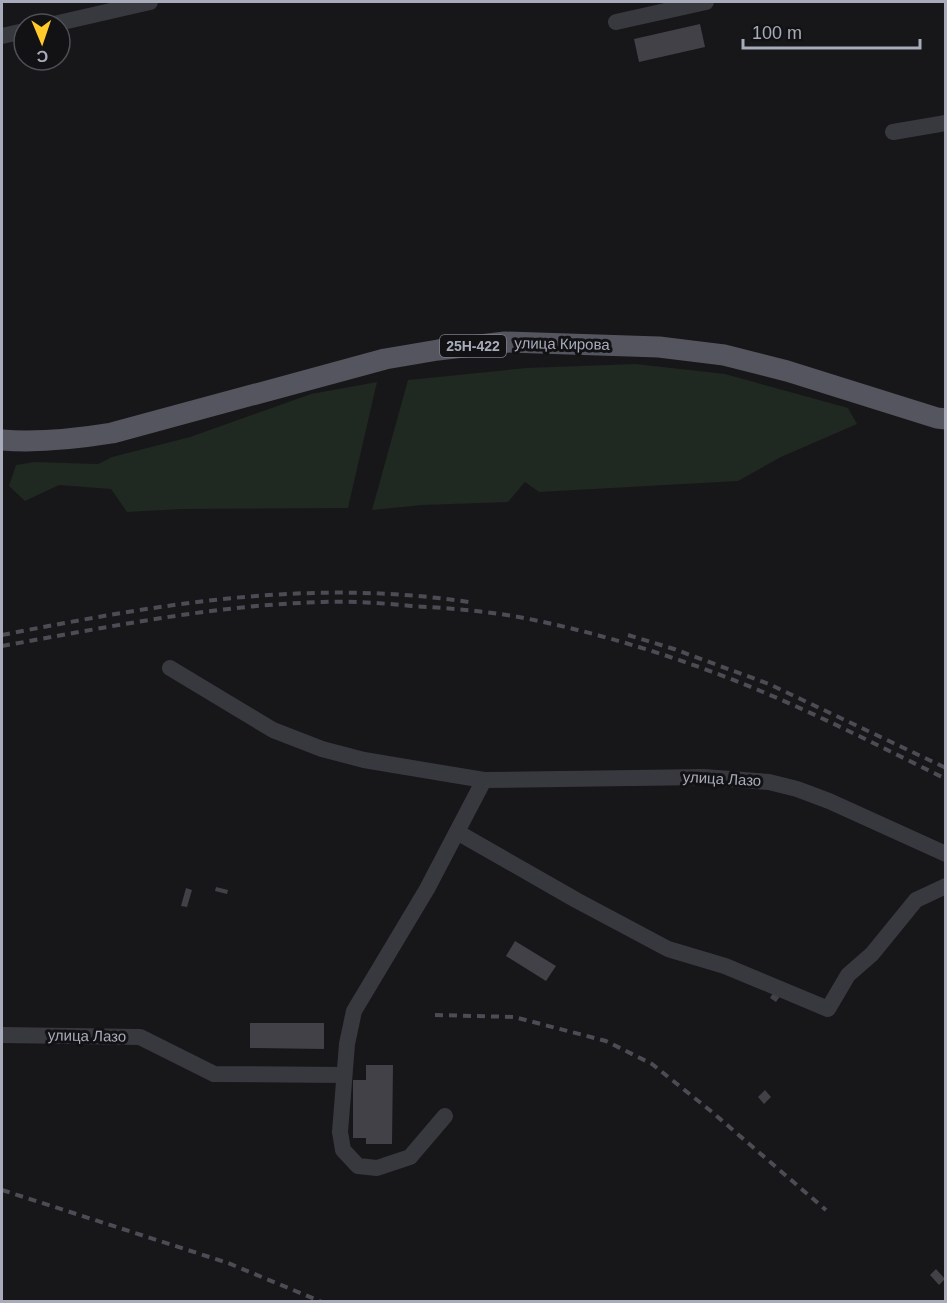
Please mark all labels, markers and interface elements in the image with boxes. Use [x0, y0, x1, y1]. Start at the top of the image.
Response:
north arrow [12, 12, 72, 72]
scale bar [743, 12, 920, 50]
text: 100 m [752, 23, 802, 43]
text: С [36, 48, 49, 65]
street label: улица Кирова [514, 334, 610, 353]
road number: 25Н-422 [440, 335, 506, 357]
street label: улица Лазо [682, 768, 762, 789]
street label: улица Лазо [48, 1026, 126, 1045]

